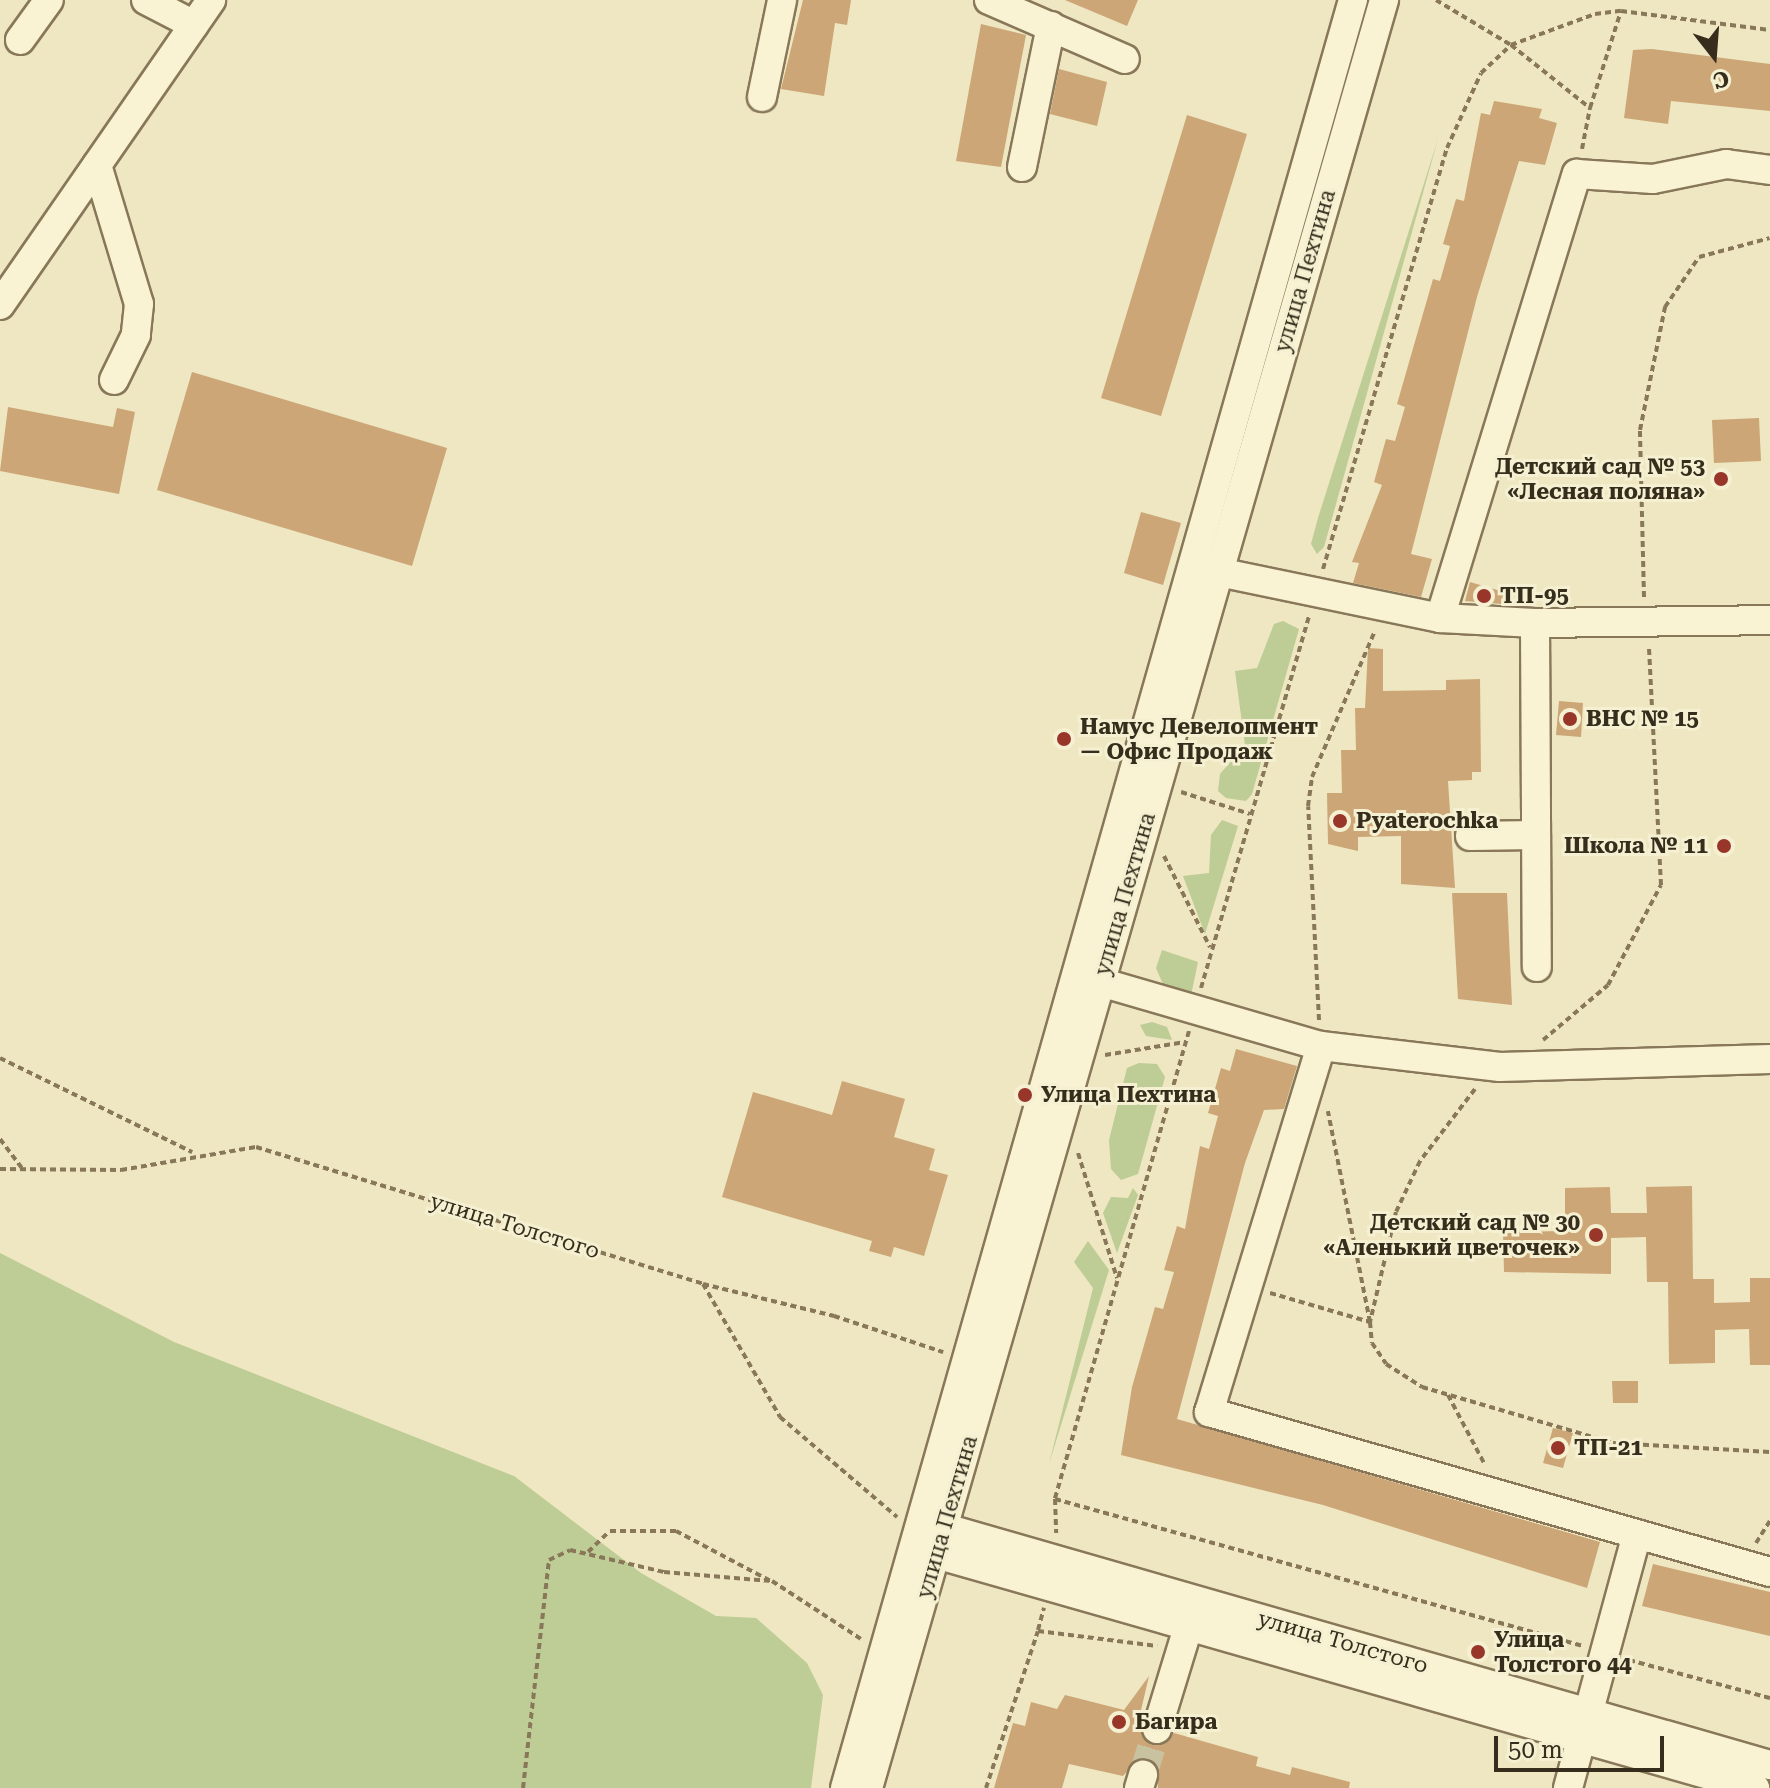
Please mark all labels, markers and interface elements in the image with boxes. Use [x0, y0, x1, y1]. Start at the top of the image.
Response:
north arrow [1674, 16, 1754, 96]
text: С [1710, 65, 1732, 94]
street label: улица Пехтина [1269, 186, 1341, 356]
place label: Детский сад № 53 «Лесная поляна» [1495, 453, 1705, 504]
marker: Детский сад № 53 «Лесная поляна» [1712, 470, 1730, 488]
place label: ТП-95 [1500, 583, 1569, 609]
marker: ТП-95 [1475, 587, 1493, 605]
place label: ВНС № 15 [1586, 706, 1699, 732]
marker: ВНС № 15 [1561, 710, 1579, 728]
place label: Намус Девелопмент — Офис Продаж [1080, 713, 1318, 764]
marker: Намус Девелопмент — Офис Продаж [1055, 730, 1073, 748]
place label: Pyaterochka [1356, 808, 1498, 834]
street label: улица Пехтина [1089, 809, 1161, 979]
marker: Pyaterochka [1331, 812, 1349, 830]
place label: Школа № 11 [1564, 833, 1708, 859]
marker: Школа № 11 [1715, 837, 1733, 855]
place label: Улица Пехтина [1041, 1082, 1216, 1108]
marker: Улица Пехтина [1016, 1086, 1034, 1104]
street label: улица Толстого [427, 1188, 603, 1264]
place label: Детский сад № 30 «Аленький цветочек» [1323, 1209, 1580, 1260]
marker: Детский сад № 30 «Аленький цветочек» [1587, 1226, 1605, 1244]
street label: улица Пехтина [911, 1432, 983, 1602]
place label: ТП-21 [1574, 1435, 1643, 1461]
marker: ТП-21 [1549, 1439, 1567, 1457]
street label: улица Толстого [1255, 1605, 1431, 1679]
place label: Улица Толстого 44 [1494, 1626, 1632, 1678]
marker: Улица Толстого 44 [1469, 1643, 1487, 1661]
place label: Багира [1135, 1709, 1217, 1735]
marker: Багира [1110, 1713, 1128, 1731]
scale bar [1498, 1720, 1668, 1770]
text: 50 m [1508, 1736, 1563, 1764]

